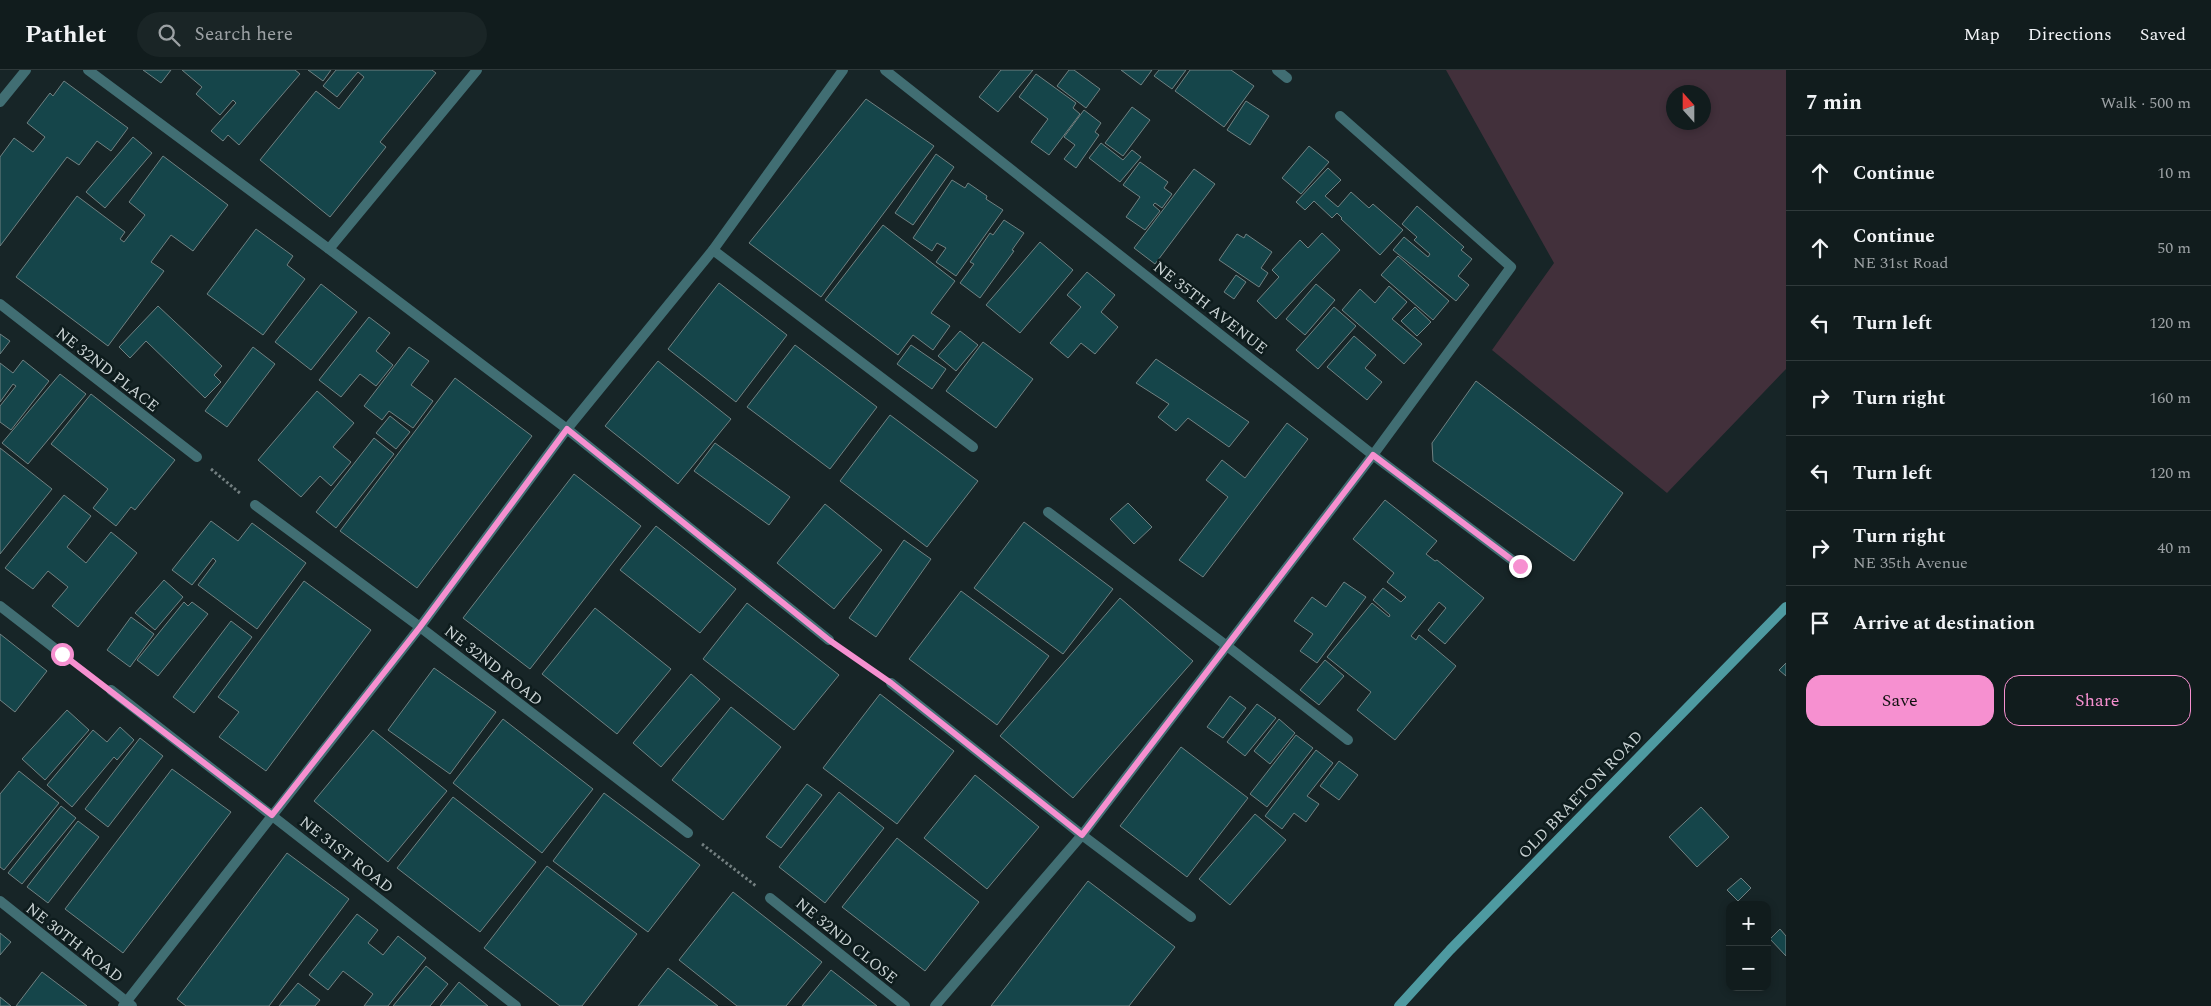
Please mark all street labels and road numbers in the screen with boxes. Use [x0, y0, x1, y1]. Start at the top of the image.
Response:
street label: NE 35TH AVENUE [1148, 255, 1273, 360]
street label: NE 32ND PLACE [50, 322, 164, 418]
street label: NE 32ND ROAD [439, 620, 548, 712]
street label: OLD BRAETON ROAD [1513, 725, 1649, 864]
street label: NE 31ST ROAD [294, 810, 399, 899]
street label: NE 32ND CLOSE [790, 892, 903, 990]
street label: NE 30TH ROAD [20, 897, 128, 989]

